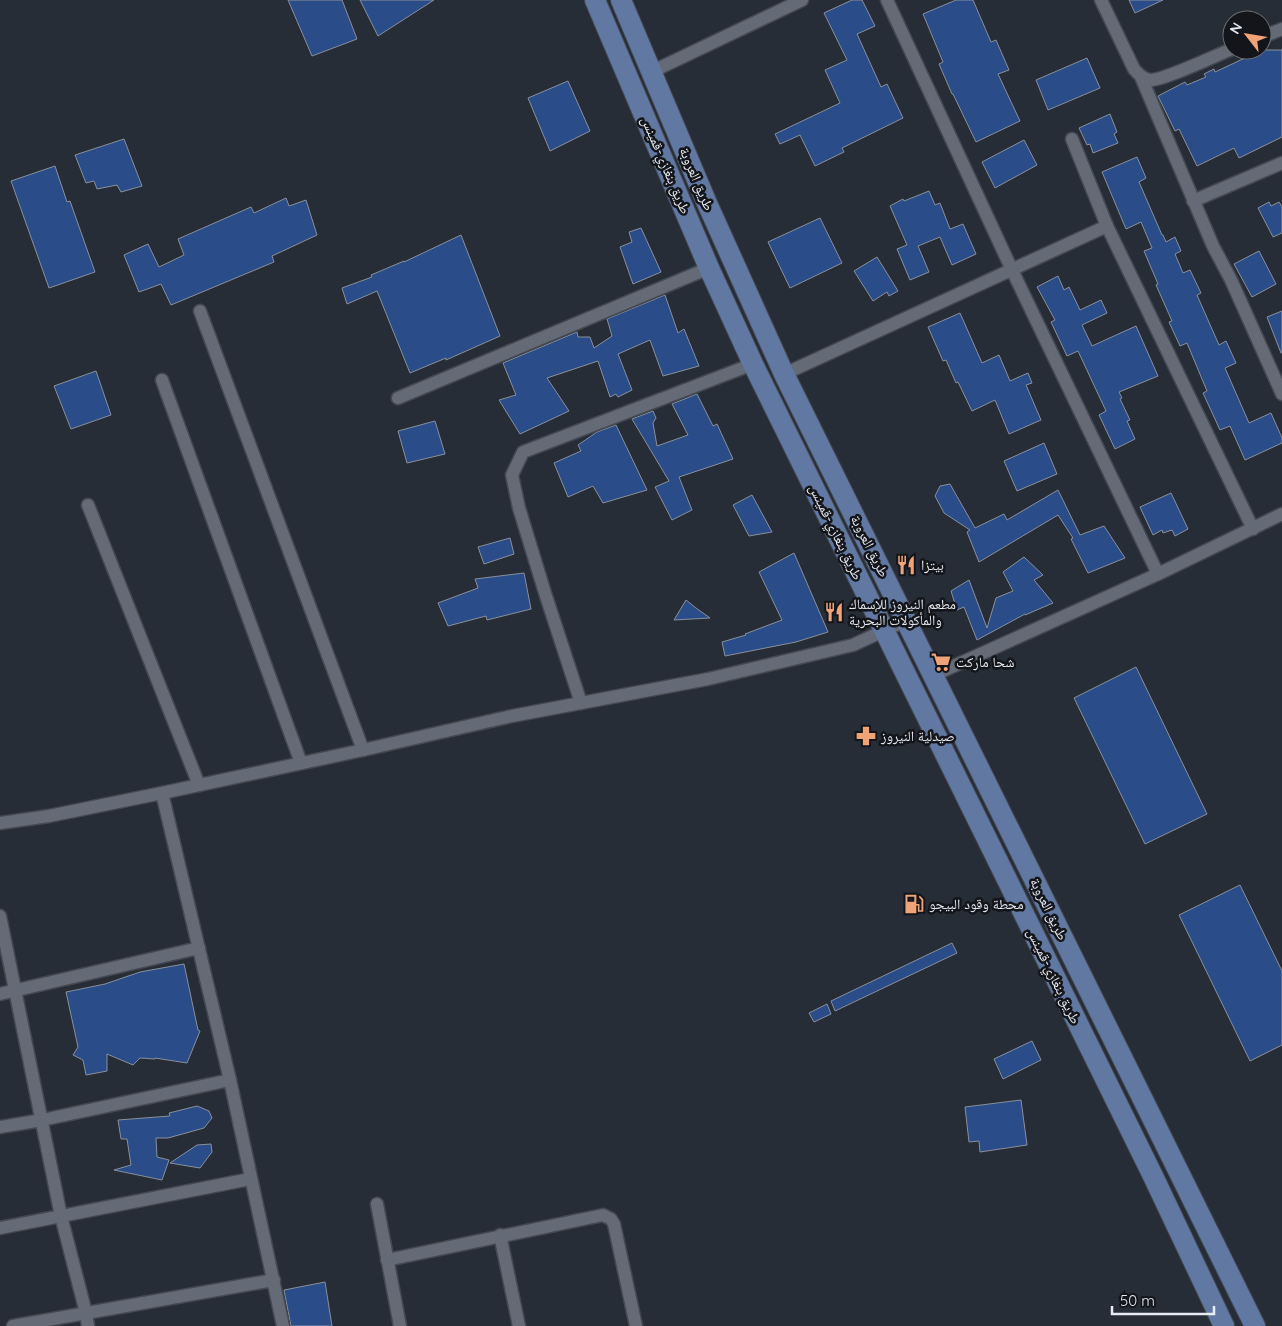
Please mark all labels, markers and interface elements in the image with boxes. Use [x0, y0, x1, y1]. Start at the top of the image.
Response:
north arrow [1222, 10, 1272, 60]
text: N [1225, 19, 1246, 37]
street label: طريق بنغازي-قمينس [635, 113, 695, 218]
street label: طريق العروبة [675, 145, 718, 214]
street label: طريق بنغازي-قمينس [803, 481, 867, 584]
street label: طريق العروبة [846, 512, 893, 580]
restaurant icon: بيتزا [895, 554, 917, 576]
place label: بيتزا [921, 556, 944, 574]
place label: مطعم النيروز للإسماك والمأكولات البحرية [849, 595, 956, 629]
restaurant icon: مطعم النيروز للإسماك والمأكولات البحرية [823, 601, 845, 623]
supermarket icon: شحا ماركت [930, 651, 952, 673]
place label: شحا ماركت [956, 653, 1014, 671]
pharmacy icon: صيدلية النيروز [855, 725, 877, 747]
place label: صيدلية النيروز [880, 727, 955, 745]
street label: طريق العروبة [1025, 875, 1072, 943]
fuel station icon: محطة وقود البيجو [903, 893, 925, 915]
place label: محطة وقود البيجو [929, 895, 1024, 913]
street label: طريق بنغازي-قمينس [1021, 925, 1085, 1028]
scale bar [1112, 1284, 1214, 1316]
text: 50 m [1120, 1291, 1155, 1310]

